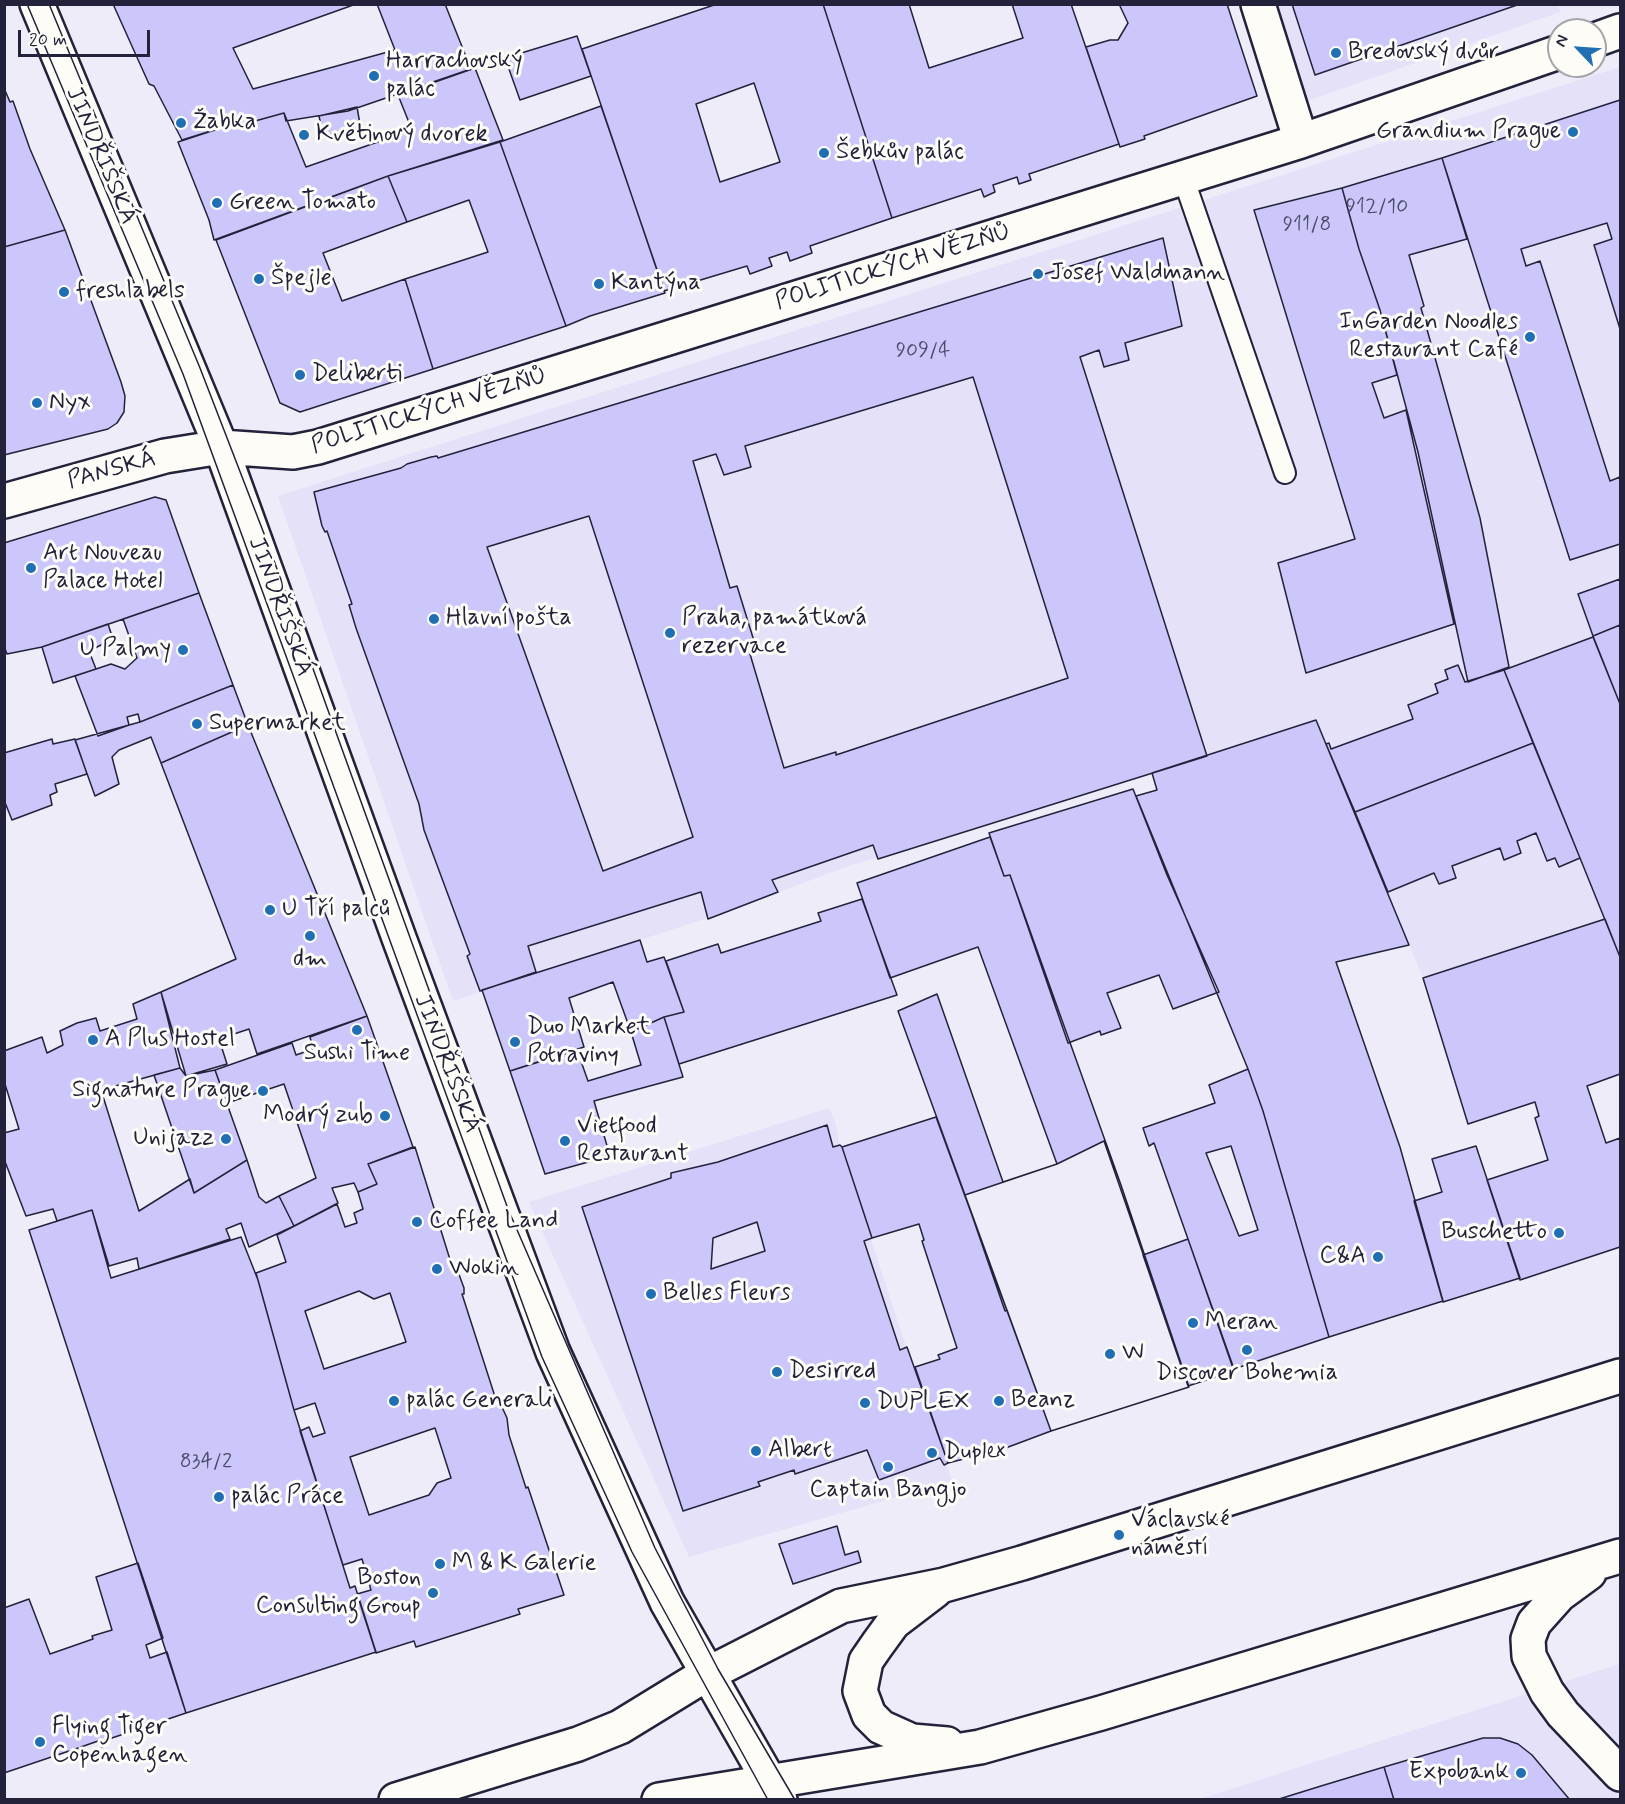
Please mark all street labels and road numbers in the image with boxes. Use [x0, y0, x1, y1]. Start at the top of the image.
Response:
street label: JINDŘIŠSKÁ [58, 83, 142, 229]
street label: POLITICKÝCH VĚZŇŮ [772, 219, 1014, 317]
street label: POLITICKÝCH VĚZŇŮ [308, 363, 550, 461]
street label: PANSKÁ [65, 445, 159, 497]
street label: JINDŘIŠSKÁ [240, 533, 318, 681]
street label: JINDŘIŠSKÁ [406, 990, 486, 1138]

